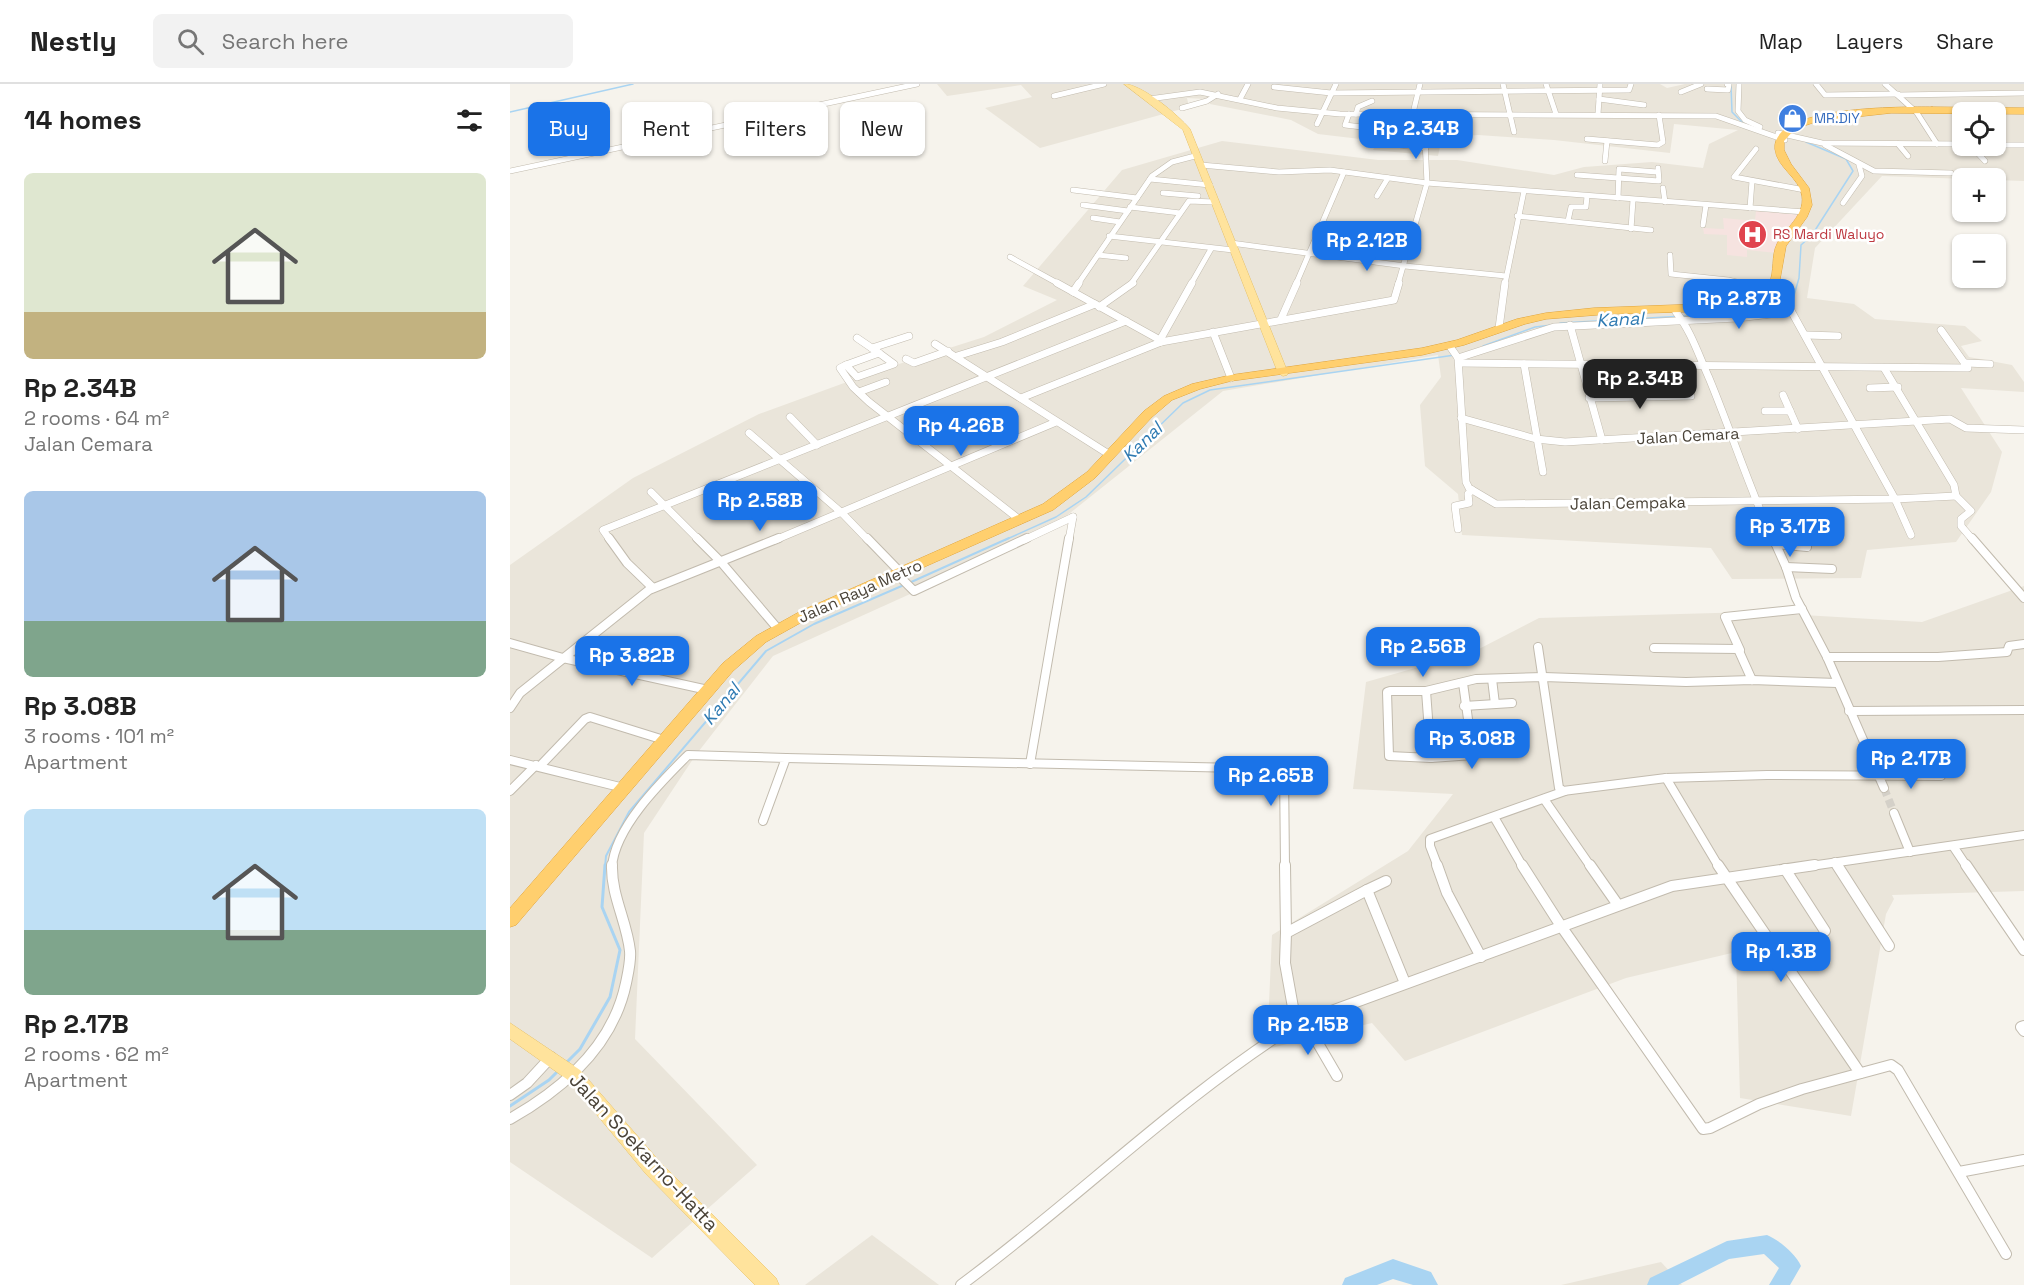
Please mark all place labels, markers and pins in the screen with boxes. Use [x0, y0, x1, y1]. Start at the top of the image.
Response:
shop icon: MR.DIY [1777, 102, 1809, 134]
pin: Rp 2.34B [1354, 109, 1478, 160]
place label: MR.DIY [1814, 109, 1860, 127]
hospital icon: RS Mardi Waluyo [1736, 218, 1768, 250]
pin: Rp 2.12B [1305, 221, 1429, 272]
place label: RS Mardi Waluyo [1773, 225, 1885, 243]
pin: Rp 2.87B [1677, 279, 1801, 330]
pin: Rp 2.34B [1578, 359, 1702, 410]
pin: Rp 4.26B [899, 406, 1023, 457]
pin: Rp 2.58B [698, 481, 822, 532]
pin: Rp 3.17B [1728, 507, 1852, 558]
pin: Rp 2.56B [1361, 627, 1485, 678]
pin: Rp 3.82B [570, 636, 694, 687]
pin: Rp 3.08B [1410, 719, 1534, 770]
pin: Rp 2.17B [1849, 739, 1973, 790]
pin: Rp 2.65B [1209, 756, 1333, 807]
pin: Rp 1.3B [1726, 932, 1836, 983]
pin: Rp 2.15B [1246, 1005, 1370, 1056]

